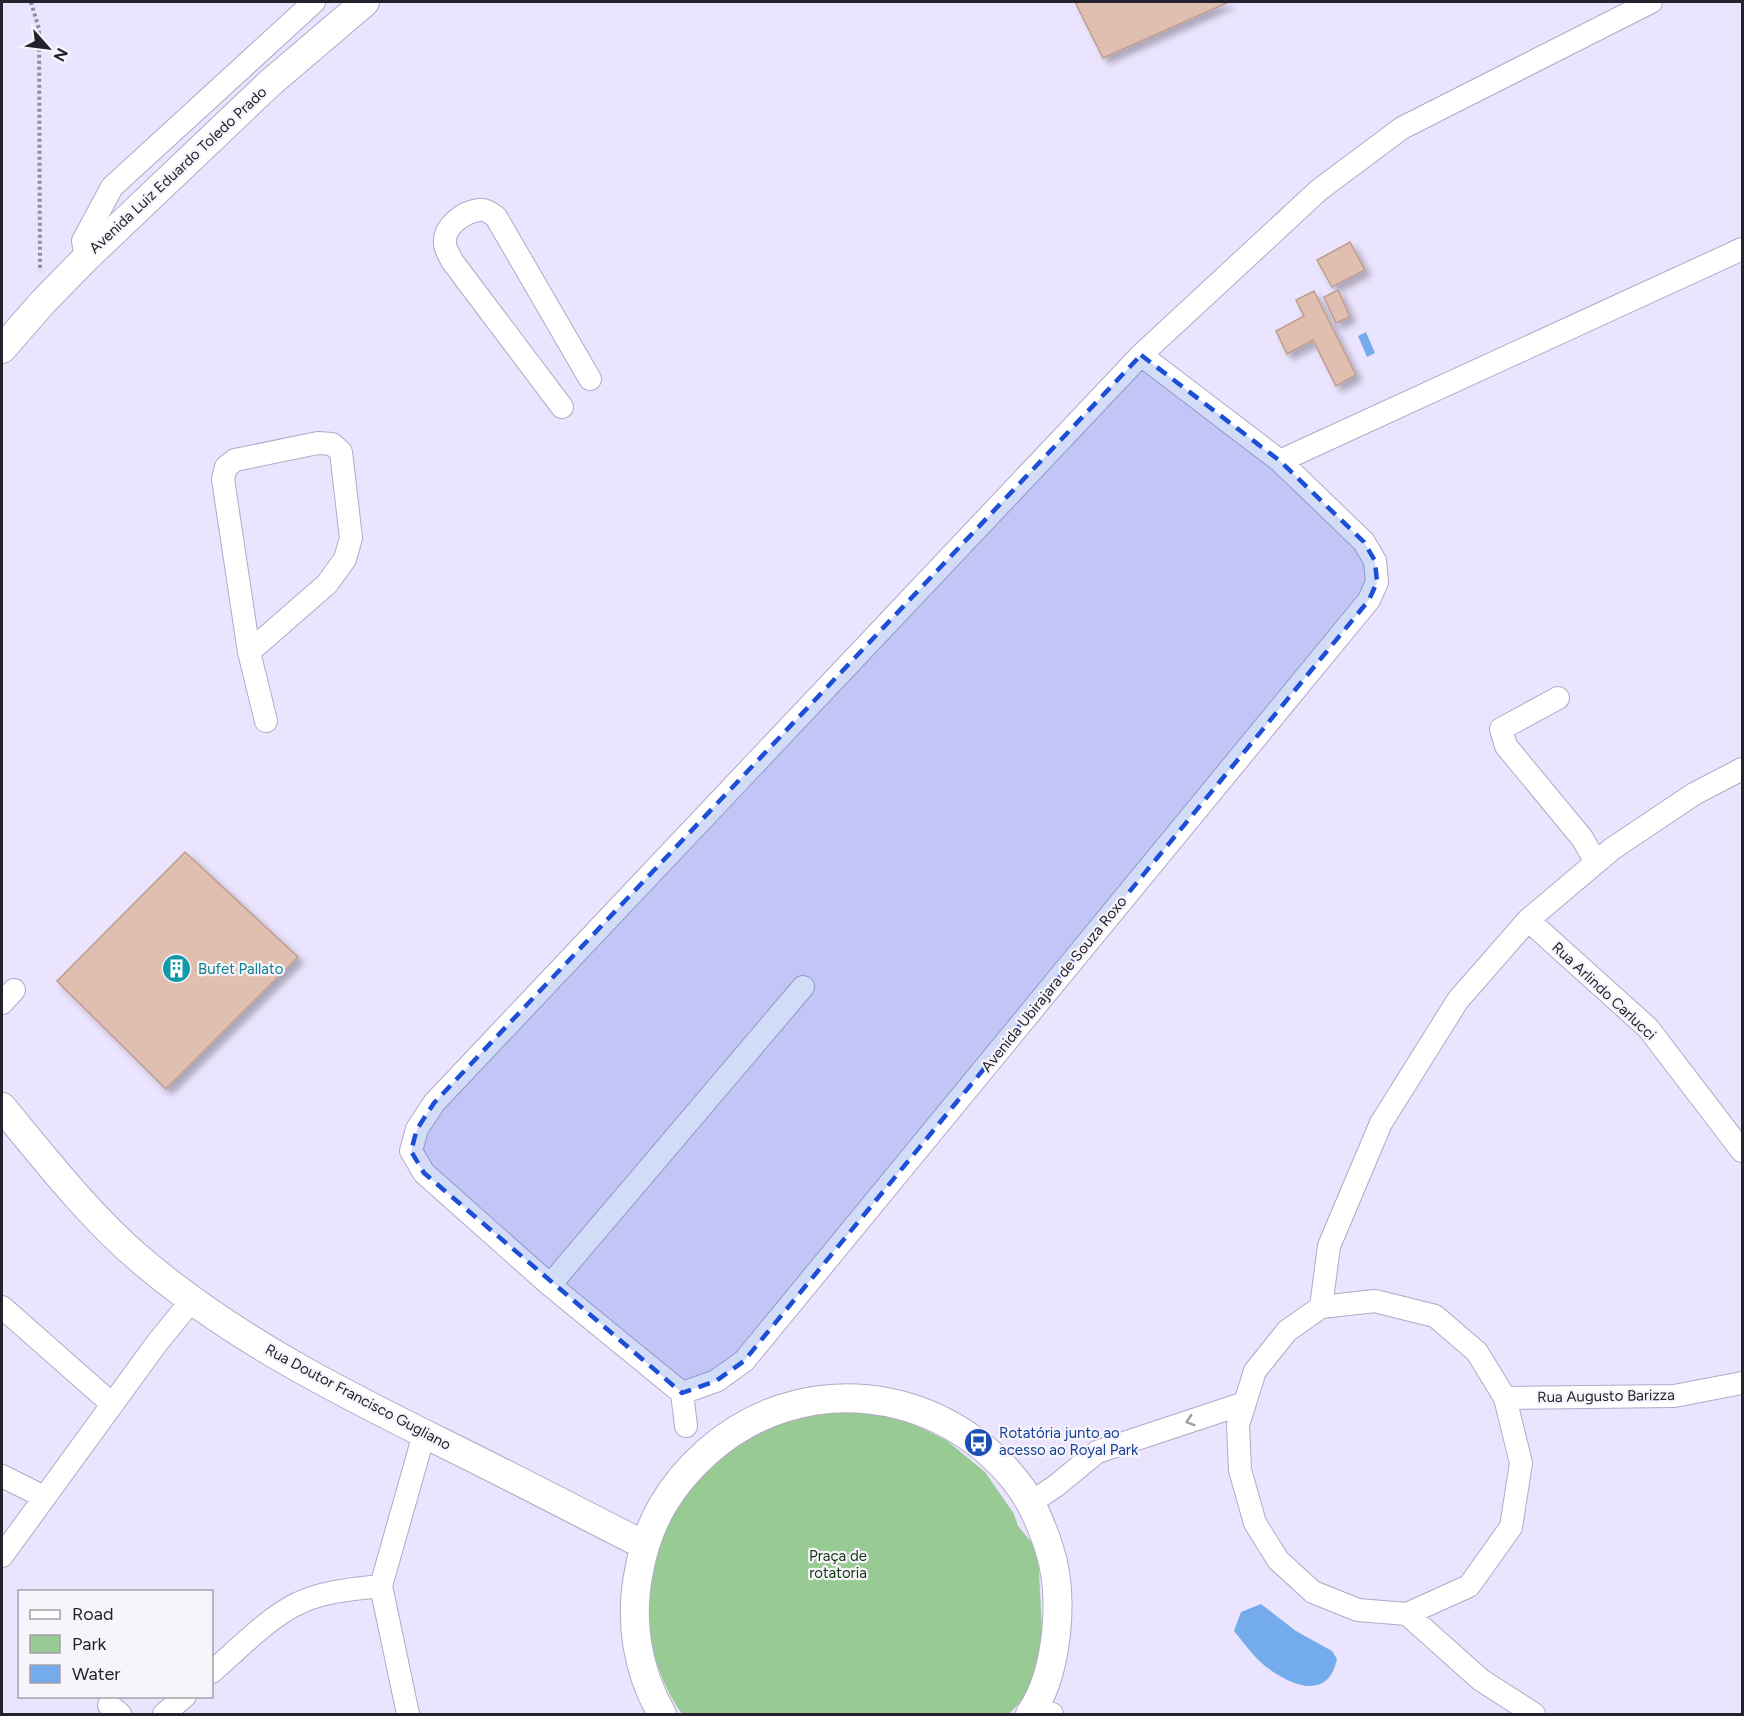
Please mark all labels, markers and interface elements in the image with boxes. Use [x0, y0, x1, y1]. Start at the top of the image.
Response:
north arrow [18, 18, 78, 78]
text: N [50, 45, 72, 65]
street label: Avenida Luiz Eduardo Toledo Prado [86, 83, 271, 257]
street label: Avenida Ubirajara de Souza Roxo [977, 892, 1131, 1076]
street label: Rua Arlindo Carlucci [1548, 938, 1660, 1044]
building icon: Bufet Pallato [161, 953, 193, 985]
place label: Bufet Pallato [198, 960, 284, 978]
street label: Rua Doutor Francisco Gugliano [262, 1340, 454, 1454]
street label: Rua Augusto Barizza [1537, 1386, 1675, 1406]
one-way arrow [1185, 1414, 1195, 1427]
place label: Rotatória junto ao acesso ao Royal Park [999, 1424, 1139, 1459]
bus stop icon: Rotatória junto ao acesso ao Royal Park [962, 1426, 994, 1458]
park label: Praça de rotatoria [809, 1547, 867, 1582]
legend [18, 1590, 213, 1698]
text: Road [72, 1603, 113, 1625]
text: Park [72, 1633, 107, 1655]
text: Water [72, 1663, 120, 1685]

